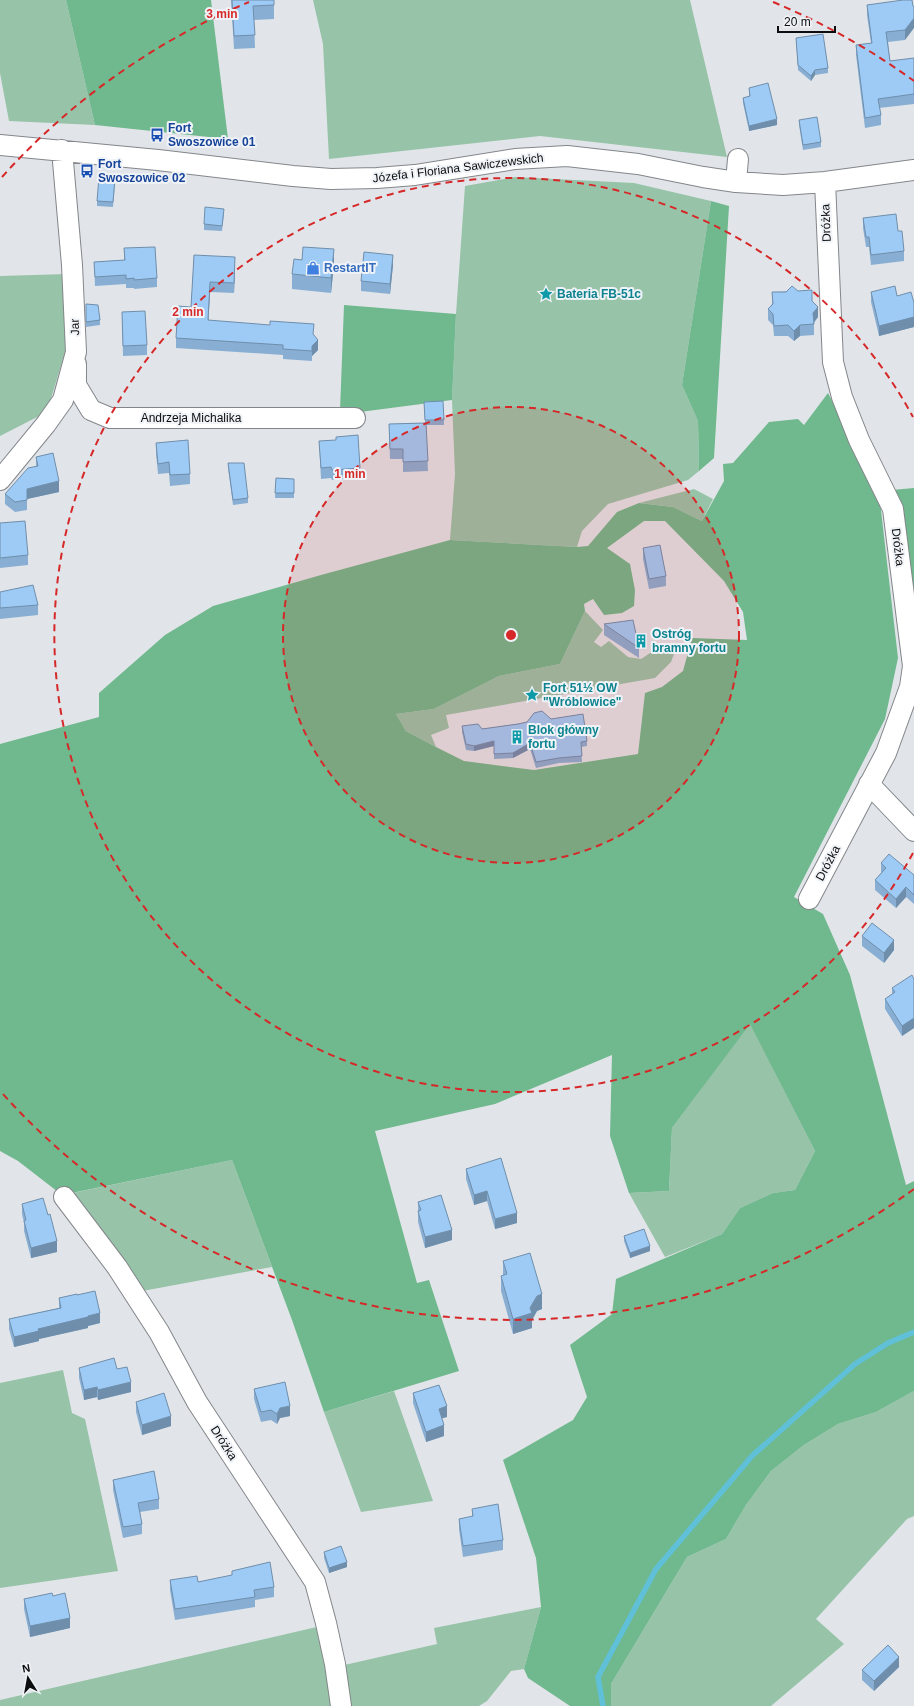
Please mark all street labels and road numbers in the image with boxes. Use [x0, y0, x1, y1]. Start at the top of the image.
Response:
street label: Józefa i Floriana Sawiczewskich [372, 151, 544, 185]
street label: Dróżka [818, 203, 834, 242]
street label: Jar [68, 318, 82, 336]
street label: Andrzeja Michalika [141, 411, 242, 425]
street label: Dróżka [889, 527, 907, 567]
street label: Dróżka [813, 843, 843, 883]
street label: Dróżka [208, 1423, 240, 1463]

